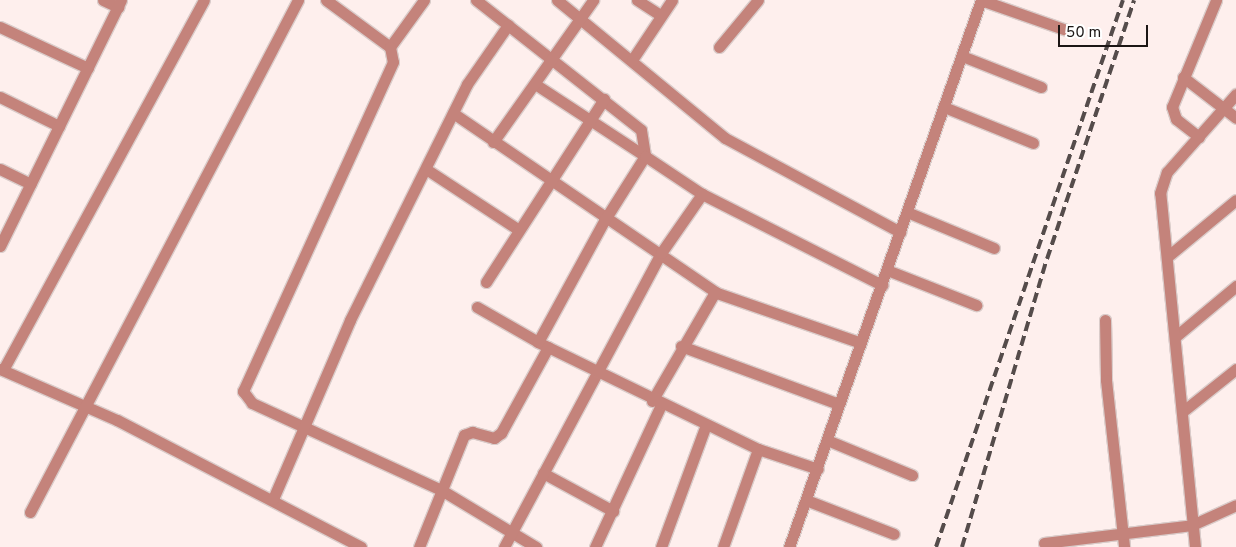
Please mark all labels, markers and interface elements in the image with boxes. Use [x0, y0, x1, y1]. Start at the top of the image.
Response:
scale bar [1061, 15, 1151, 47]
text: 50 m [1066, 24, 1101, 43]

